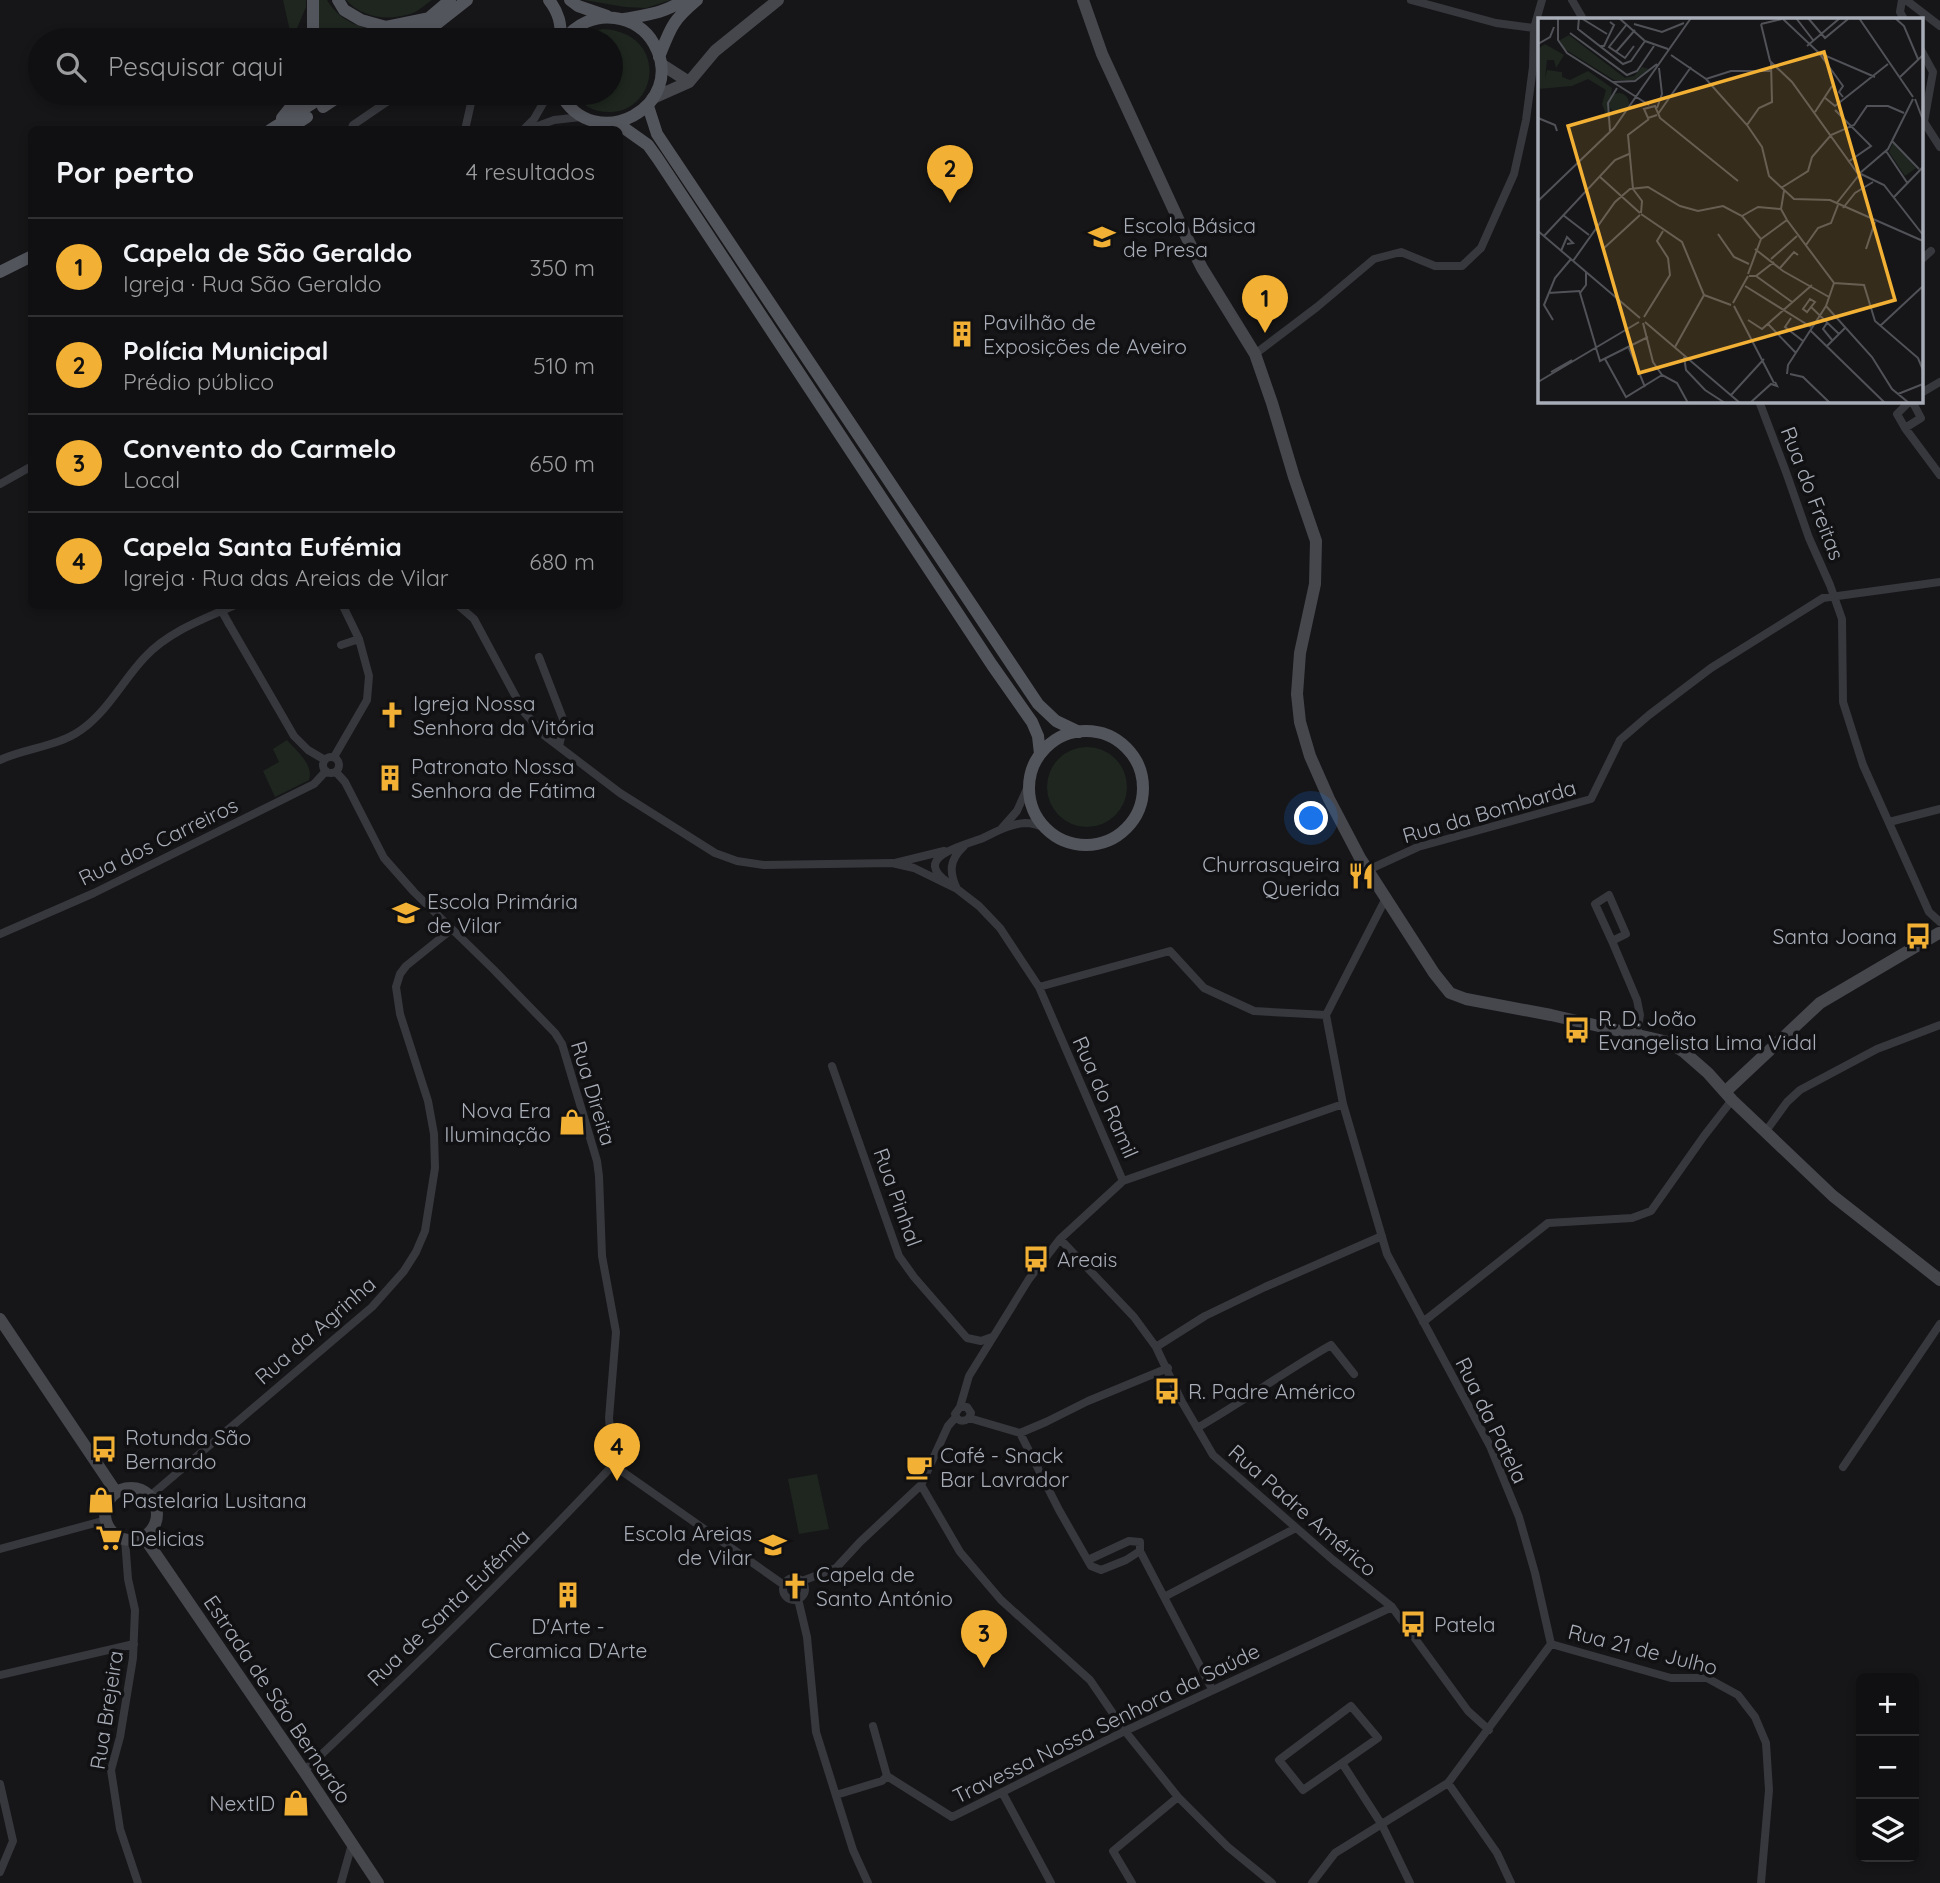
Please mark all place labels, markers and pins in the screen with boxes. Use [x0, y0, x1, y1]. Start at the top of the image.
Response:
pin: 2 [927, 145, 973, 203]
place label: Escola Básica de Presa [1123, 212, 1256, 262]
school or university icon: Escola Básica de Presa [1087, 222, 1117, 252]
pin: 1 [1242, 275, 1288, 333]
place label: Pavilhão de Exposições de Aveiro [983, 309, 1187, 359]
building icon: Pavilhão de Exposições de Aveiro [947, 319, 977, 349]
place label: Igreja Nossa Senhora da Vitória [413, 690, 594, 740]
church icon: Igreja Nossa Senhora da Vitória [377, 700, 407, 730]
place label: Patronato Nossa Senhora de Fátima [411, 753, 596, 803]
building icon: Patronato Nossa Senhora de Fátima [375, 763, 405, 793]
place label: Churrasqueira Querida [1202, 851, 1340, 901]
restaurant icon: Churrasqueira Querida [1346, 861, 1376, 891]
place label: Escola Primária de Vilar [427, 888, 578, 938]
school or university icon: Escola Primária de Vilar [391, 898, 421, 928]
bus stop icon: Santa Joana [1903, 921, 1933, 951]
place label: Santa Joana [1772, 923, 1897, 949]
place label: R. D. João Evangelista Lima Vidal [1598, 1005, 1817, 1055]
bus stop icon: R. D. João Evangelista Lima Vidal [1562, 1015, 1592, 1045]
place label: Nova Era Iluminação [444, 1097, 551, 1147]
shop icon: Nova Era Iluminação [557, 1107, 587, 1137]
bus stop icon: Areais [1021, 1244, 1051, 1274]
place label: Areais [1057, 1246, 1117, 1272]
bus stop icon: R. Padre Américo [1152, 1376, 1182, 1406]
place label: R. Padre Américo [1188, 1378, 1355, 1404]
pin: 4 [594, 1423, 640, 1481]
place label: Rotunda São Bernardo [125, 1424, 251, 1474]
bus stop icon: Rotunda São Bernardo [89, 1434, 119, 1464]
place label: Café - Snack Bar Lavrador [940, 1442, 1069, 1492]
cafe icon: Café - Snack Bar Lavrador [904, 1452, 934, 1482]
shop icon: Pastelaria Lusitana [86, 1485, 116, 1515]
place label: Pastelaria Lusitana [122, 1487, 307, 1513]
place label: Escola Areias de Vilar [623, 1520, 752, 1570]
supermarket icon: Delicias [94, 1523, 124, 1553]
place label: Delicias [130, 1525, 204, 1551]
school or university icon: Escola Areias de Vilar [758, 1530, 788, 1560]
place label: Capela de Santo António [816, 1561, 953, 1611]
church icon: Capela de Santo António [780, 1571, 810, 1601]
building icon: D'Arte - Ceramica D'Arte [553, 1580, 583, 1610]
bus stop icon: Patela [1398, 1609, 1428, 1639]
pin: 3 [961, 1610, 1007, 1668]
place label: Patela [1434, 1611, 1496, 1637]
place label: D'Arte - Ceramica D'Arte [489, 1613, 647, 1663]
shop icon: NextID [281, 1788, 311, 1818]
place label: NextID [209, 1790, 275, 1816]

